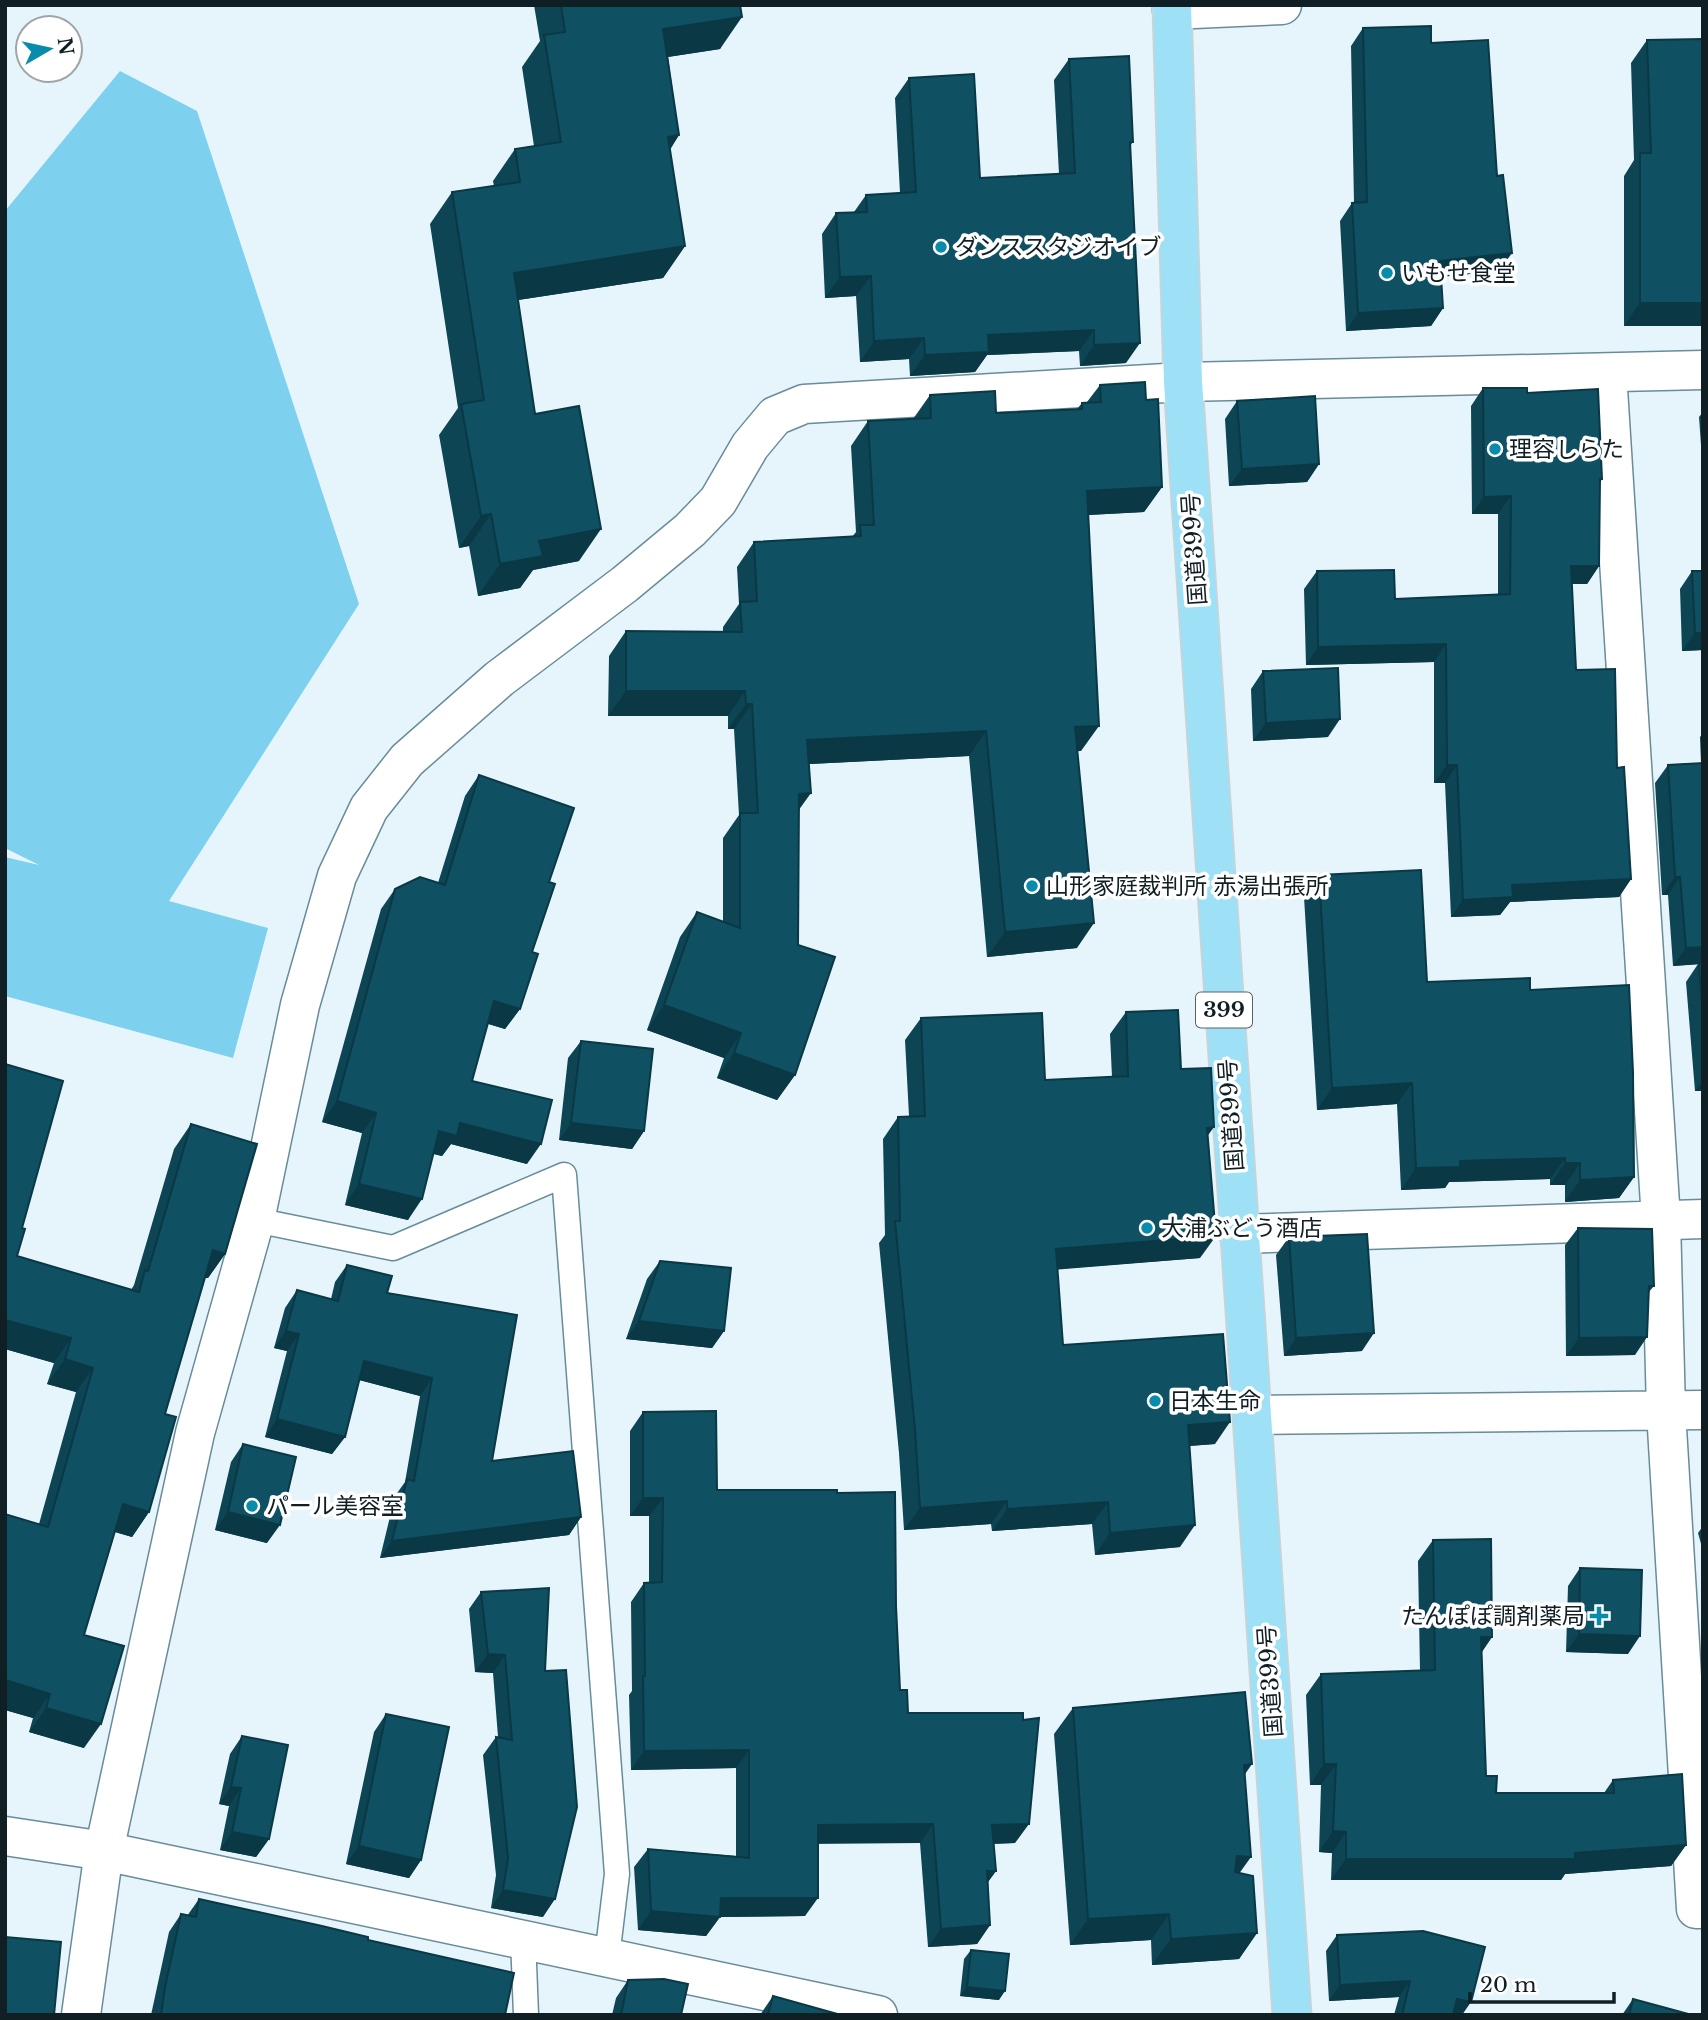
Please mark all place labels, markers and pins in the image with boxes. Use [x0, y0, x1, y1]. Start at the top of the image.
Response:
place label: ダンススタジオイブ [955, 233, 1162, 261]
marker: ダンススタジオイブ [933, 239, 949, 255]
place label: いもせ食堂 [1401, 259, 1516, 287]
marker: いもせ食堂 [1379, 265, 1395, 281]
place label: 理容しらた [1509, 435, 1624, 463]
marker: 理容しらた [1487, 441, 1503, 457]
place label: 山形家庭裁判所 赤湯出張所 [1046, 872, 1329, 900]
marker: 山形家庭裁判所 赤湯出張所 [1024, 878, 1040, 894]
place label: 大浦ぶどう酒店 [1161, 1214, 1322, 1242]
marker: 大浦ぶどう酒店 [1139, 1220, 1155, 1236]
place label: 日本生命 [1169, 1387, 1261, 1415]
marker: 日本生命 [1147, 1393, 1163, 1409]
place label: パール美容室 [266, 1492, 404, 1520]
marker: パール美容室 [244, 1498, 260, 1514]
place label: たんぽぽ調剤薬局 [1401, 1602, 1585, 1630]
marker: たんぽぽ調剤薬局 [1591, 1608, 1607, 1624]

